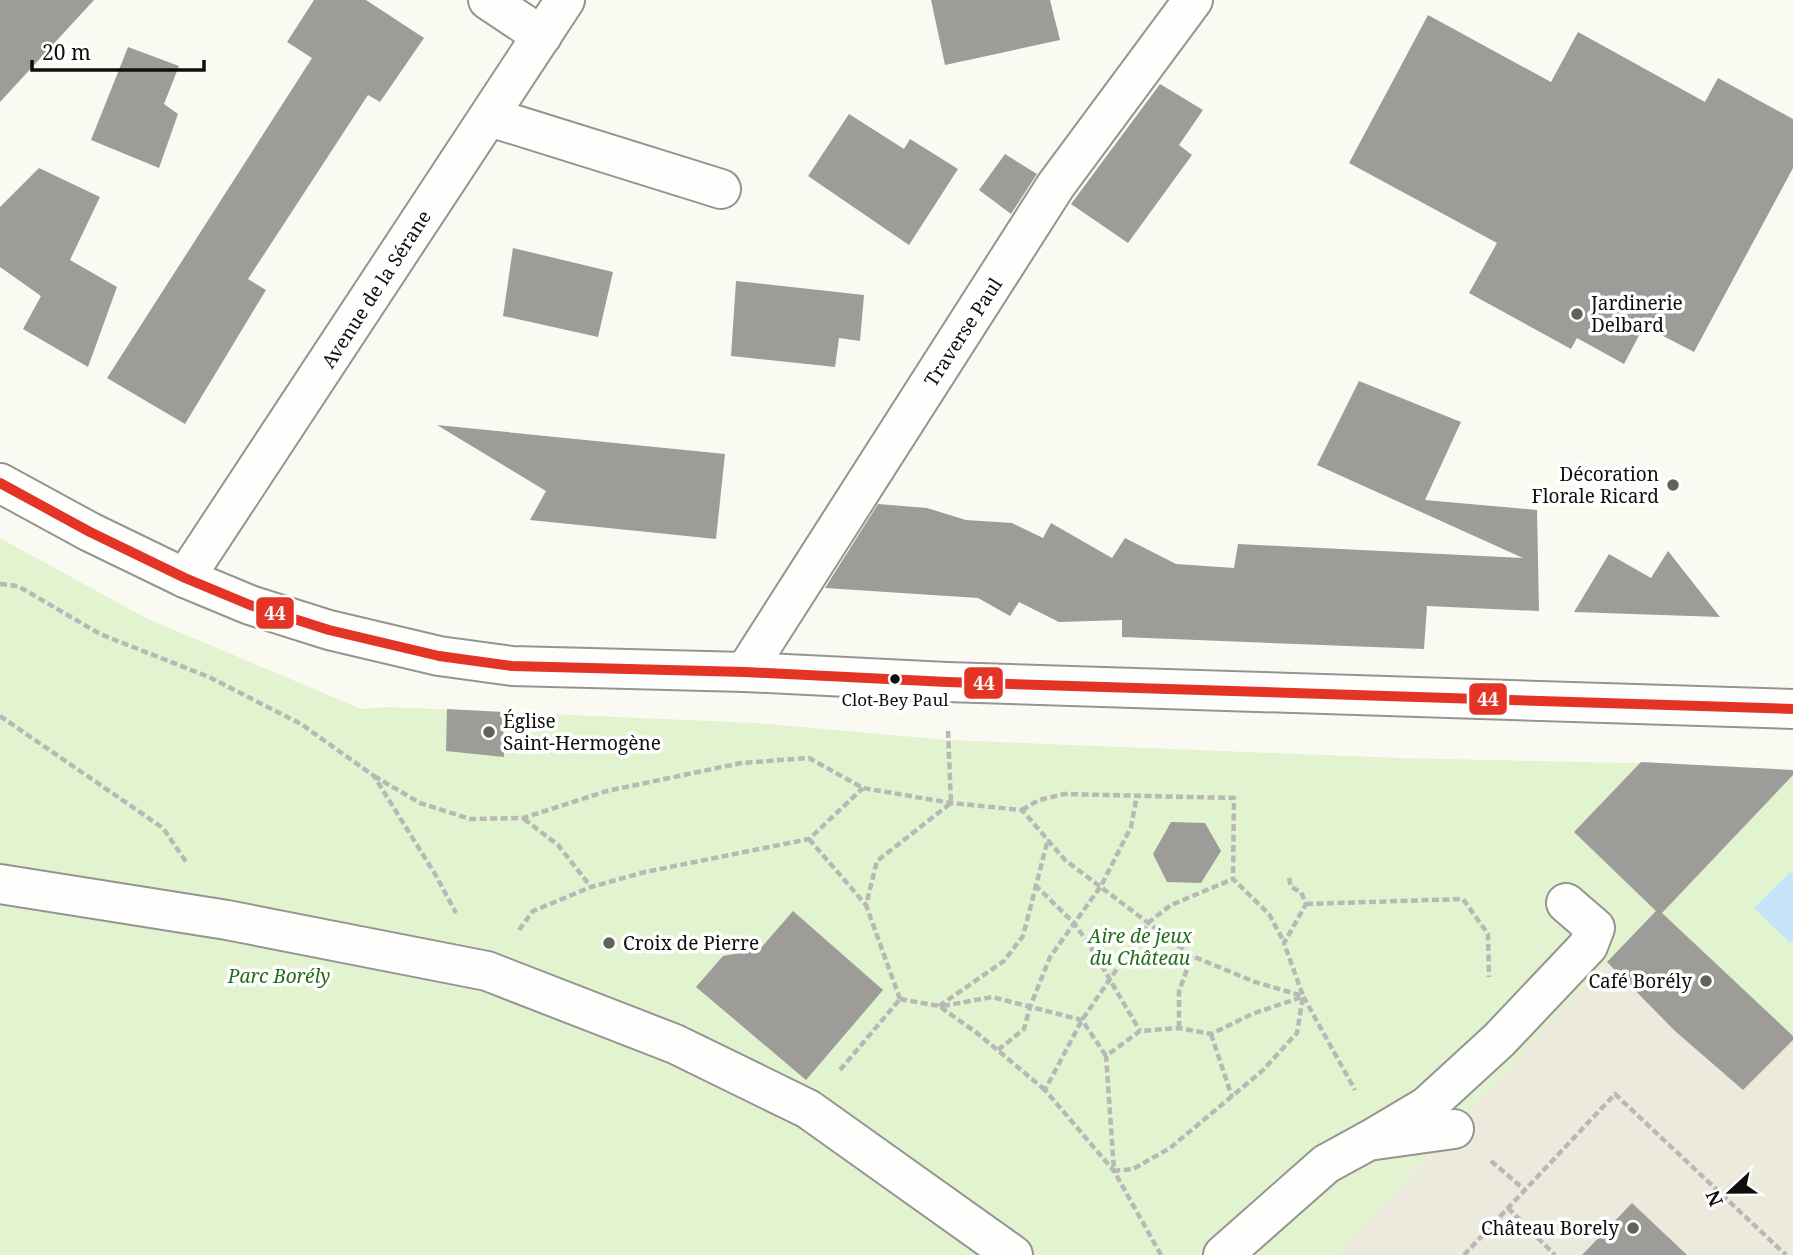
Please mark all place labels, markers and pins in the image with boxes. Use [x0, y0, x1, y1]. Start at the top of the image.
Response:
place label: Jardinerie Delbard [1590, 290, 1683, 338]
marker: Jardinerie Delbard [1569, 306, 1585, 322]
place label: Décoration Florale Ricard [1531, 461, 1659, 509]
marker: Décoration Florale Ricard [1665, 477, 1681, 493]
marker: Clot-Bey Paul [888, 672, 902, 686]
place label: Clot-Bey Paul [842, 688, 949, 711]
place label: Église Saint-Hermogène [503, 708, 661, 756]
marker: Église Saint-Hermogène [481, 724, 497, 740]
place label: Croix de Pierre [623, 930, 759, 956]
marker: Croix de Pierre [601, 935, 617, 951]
place label: Café Borély [1588, 968, 1692, 994]
marker: Café Borély [1698, 973, 1714, 989]
place label: Château Borely [1481, 1215, 1619, 1241]
marker: Château Borely [1625, 1220, 1641, 1236]

